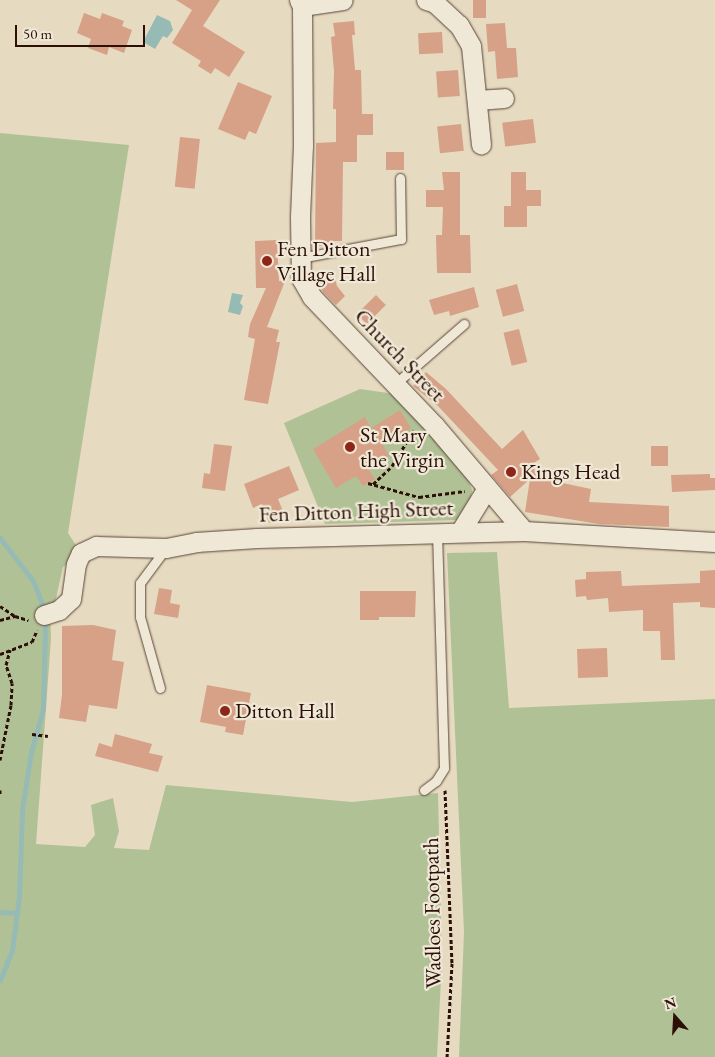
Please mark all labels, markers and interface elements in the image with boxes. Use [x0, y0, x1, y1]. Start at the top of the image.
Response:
scale bar [18, 15, 148, 47]
text: 50 m [23, 24, 52, 43]
place label: Fen Ditton Village Hall [277, 235, 376, 286]
marker: Fen Ditton Village Hall [261, 255, 273, 267]
street label: Church Street [349, 303, 451, 407]
place label: St Mary the Virgin [360, 421, 445, 472]
marker: St Mary the Virgin [344, 441, 356, 453]
place label: Kings Head [521, 459, 620, 485]
marker: Kings Head [505, 466, 517, 478]
street label: Fen Ditton High Street [258, 494, 454, 528]
place label: Ditton Hall [235, 698, 335, 724]
marker: Ditton Hall [219, 705, 231, 717]
street label: Wadloes Footpath [417, 837, 447, 989]
north arrow [650, 992, 700, 1042]
text: N [662, 992, 678, 1013]

